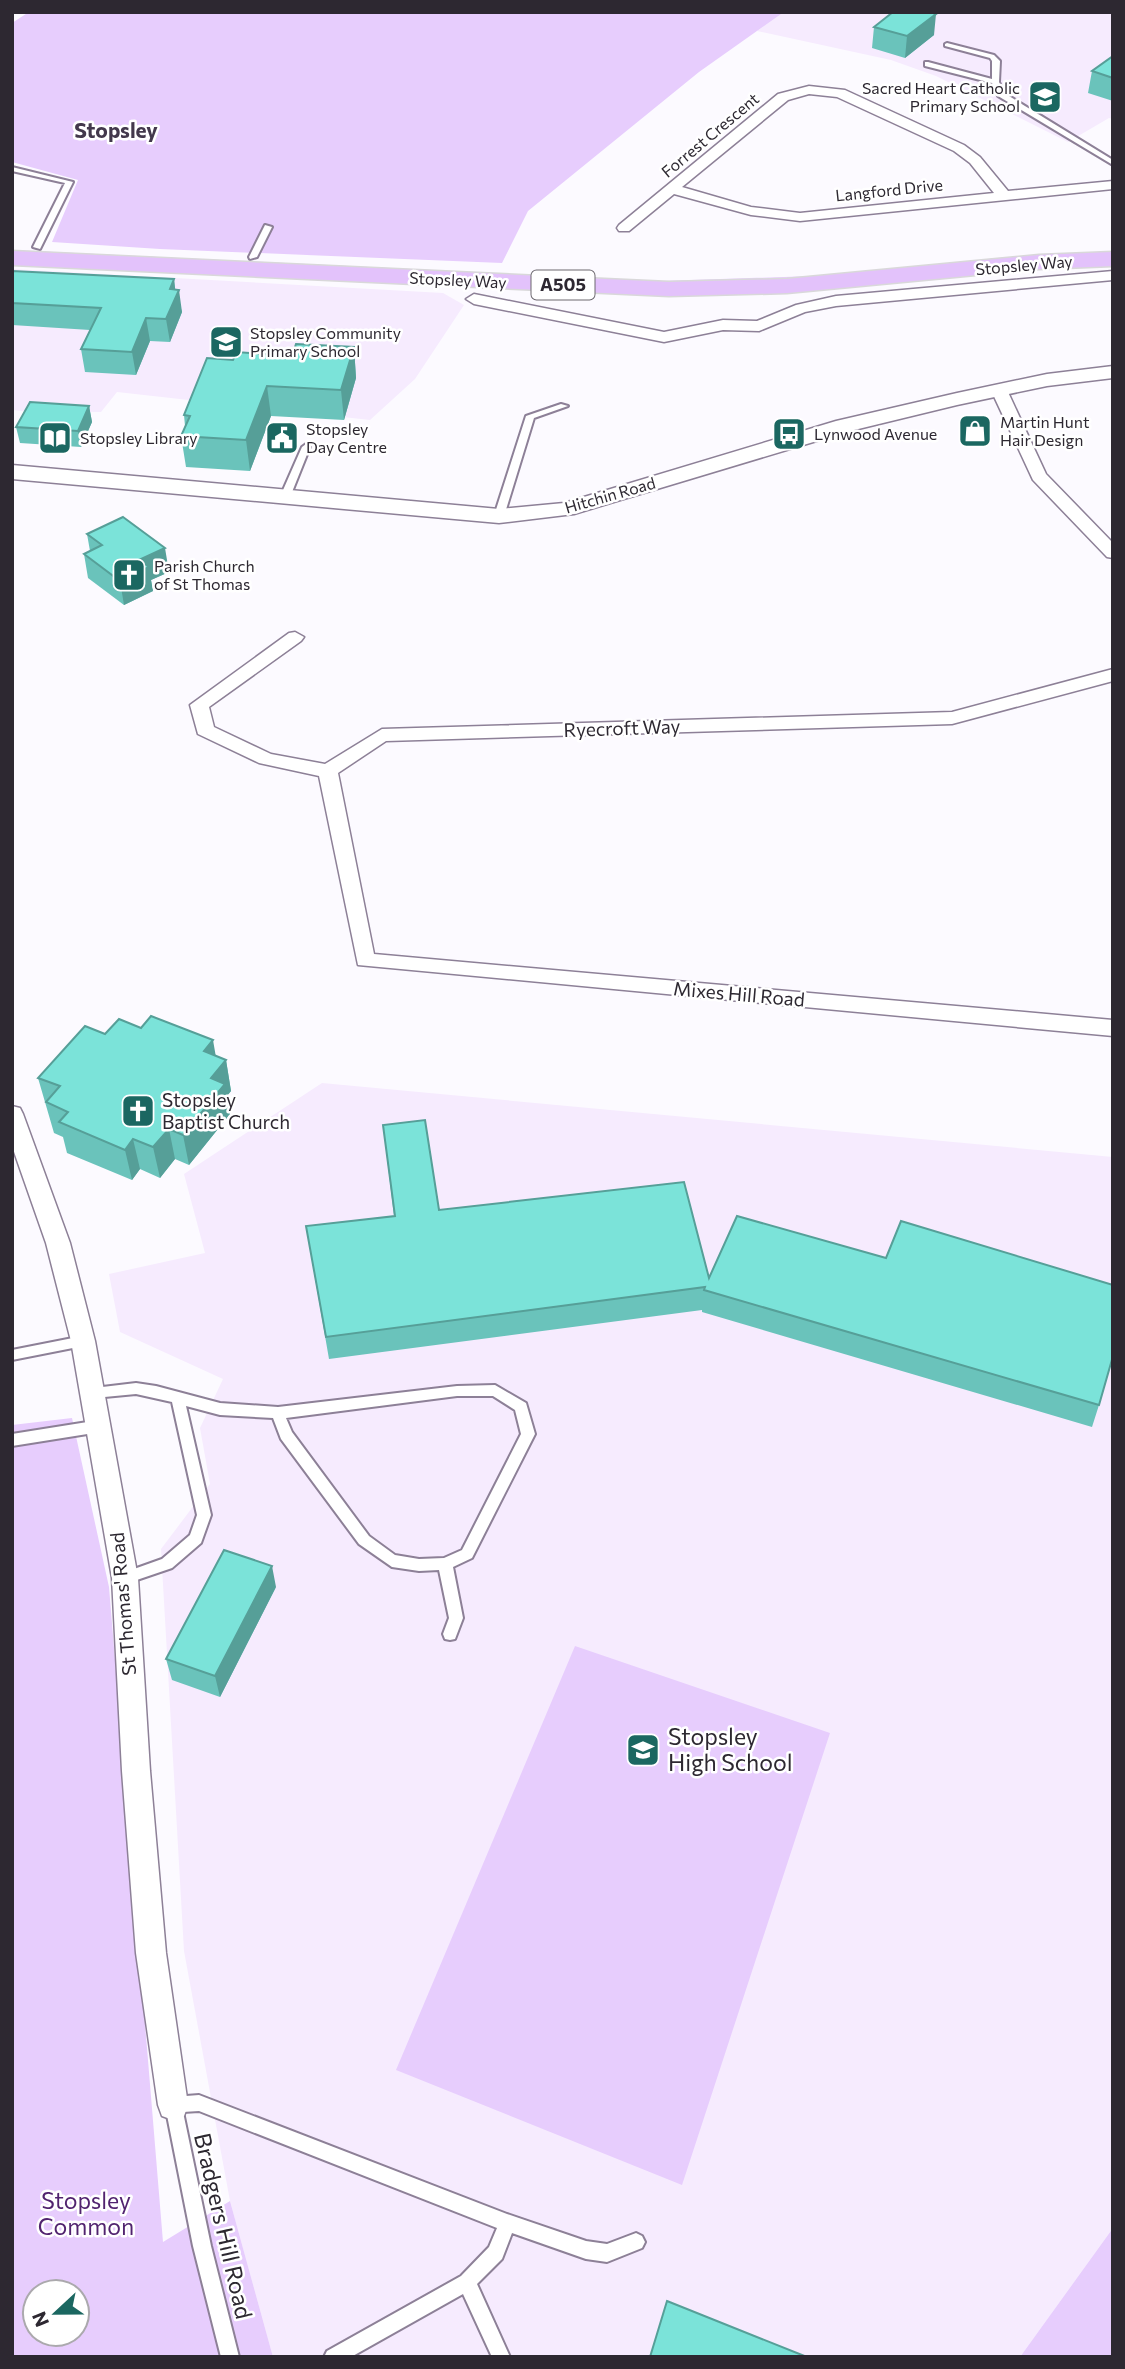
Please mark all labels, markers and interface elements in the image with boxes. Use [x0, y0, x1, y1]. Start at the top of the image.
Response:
place label: Sacred Heart Catholic Primary School [862, 78, 1020, 115]
school or university icon: Sacred Heart Catholic Primary School [1026, 78, 1064, 116]
street label: Forrest Crescent [657, 88, 762, 181]
district label: Stopsley [74, 117, 158, 142]
street label: Langford Drive [834, 174, 944, 205]
street label: Stopsley Way [975, 251, 1073, 278]
street label: Stopsley Way [409, 267, 507, 292]
road number: A505 [532, 270, 594, 300]
school or university icon: Stopsley Community Primary School [207, 323, 245, 361]
place label: Stopsley Community Primary School [250, 323, 401, 360]
shop icon: Martin Hunt Hair Design [956, 412, 994, 450]
place label: Martin Hunt Hair Design [1000, 412, 1090, 449]
bus stop icon: Lynwood Avenue [770, 415, 808, 453]
library icon: Stopsley Library [36, 419, 74, 457]
public building icon: Stopsley Day Centre [263, 419, 301, 457]
place label: Stopsley Day Centre [306, 419, 387, 456]
place label: Lynwood Avenue [814, 424, 937, 443]
place label: Stopsley Library [80, 428, 197, 447]
street label: Hitchin Road [562, 473, 657, 517]
church icon: Parish Church of St Thomas [110, 556, 148, 594]
place label: Parish Church of St Thomas [154, 556, 255, 593]
street label: Ryecroft Way [563, 714, 681, 741]
street label: Mixes Hill Road [672, 976, 806, 1011]
place label: Stopsley Baptist Church [162, 1088, 290, 1133]
church icon: Stopsley Baptist Church [119, 1092, 157, 1130]
street label: St Thomas' Road [105, 1531, 140, 1677]
place label: Stopsley High School [668, 1722, 793, 1776]
school or university icon: Stopsley High School [624, 1731, 662, 1769]
street label: Bradgers Hill Road [189, 2130, 259, 2322]
park label: Stopsley Common [38, 2186, 134, 2240]
north arrow [21, 2278, 91, 2348]
text: N [26, 2309, 53, 2330]

